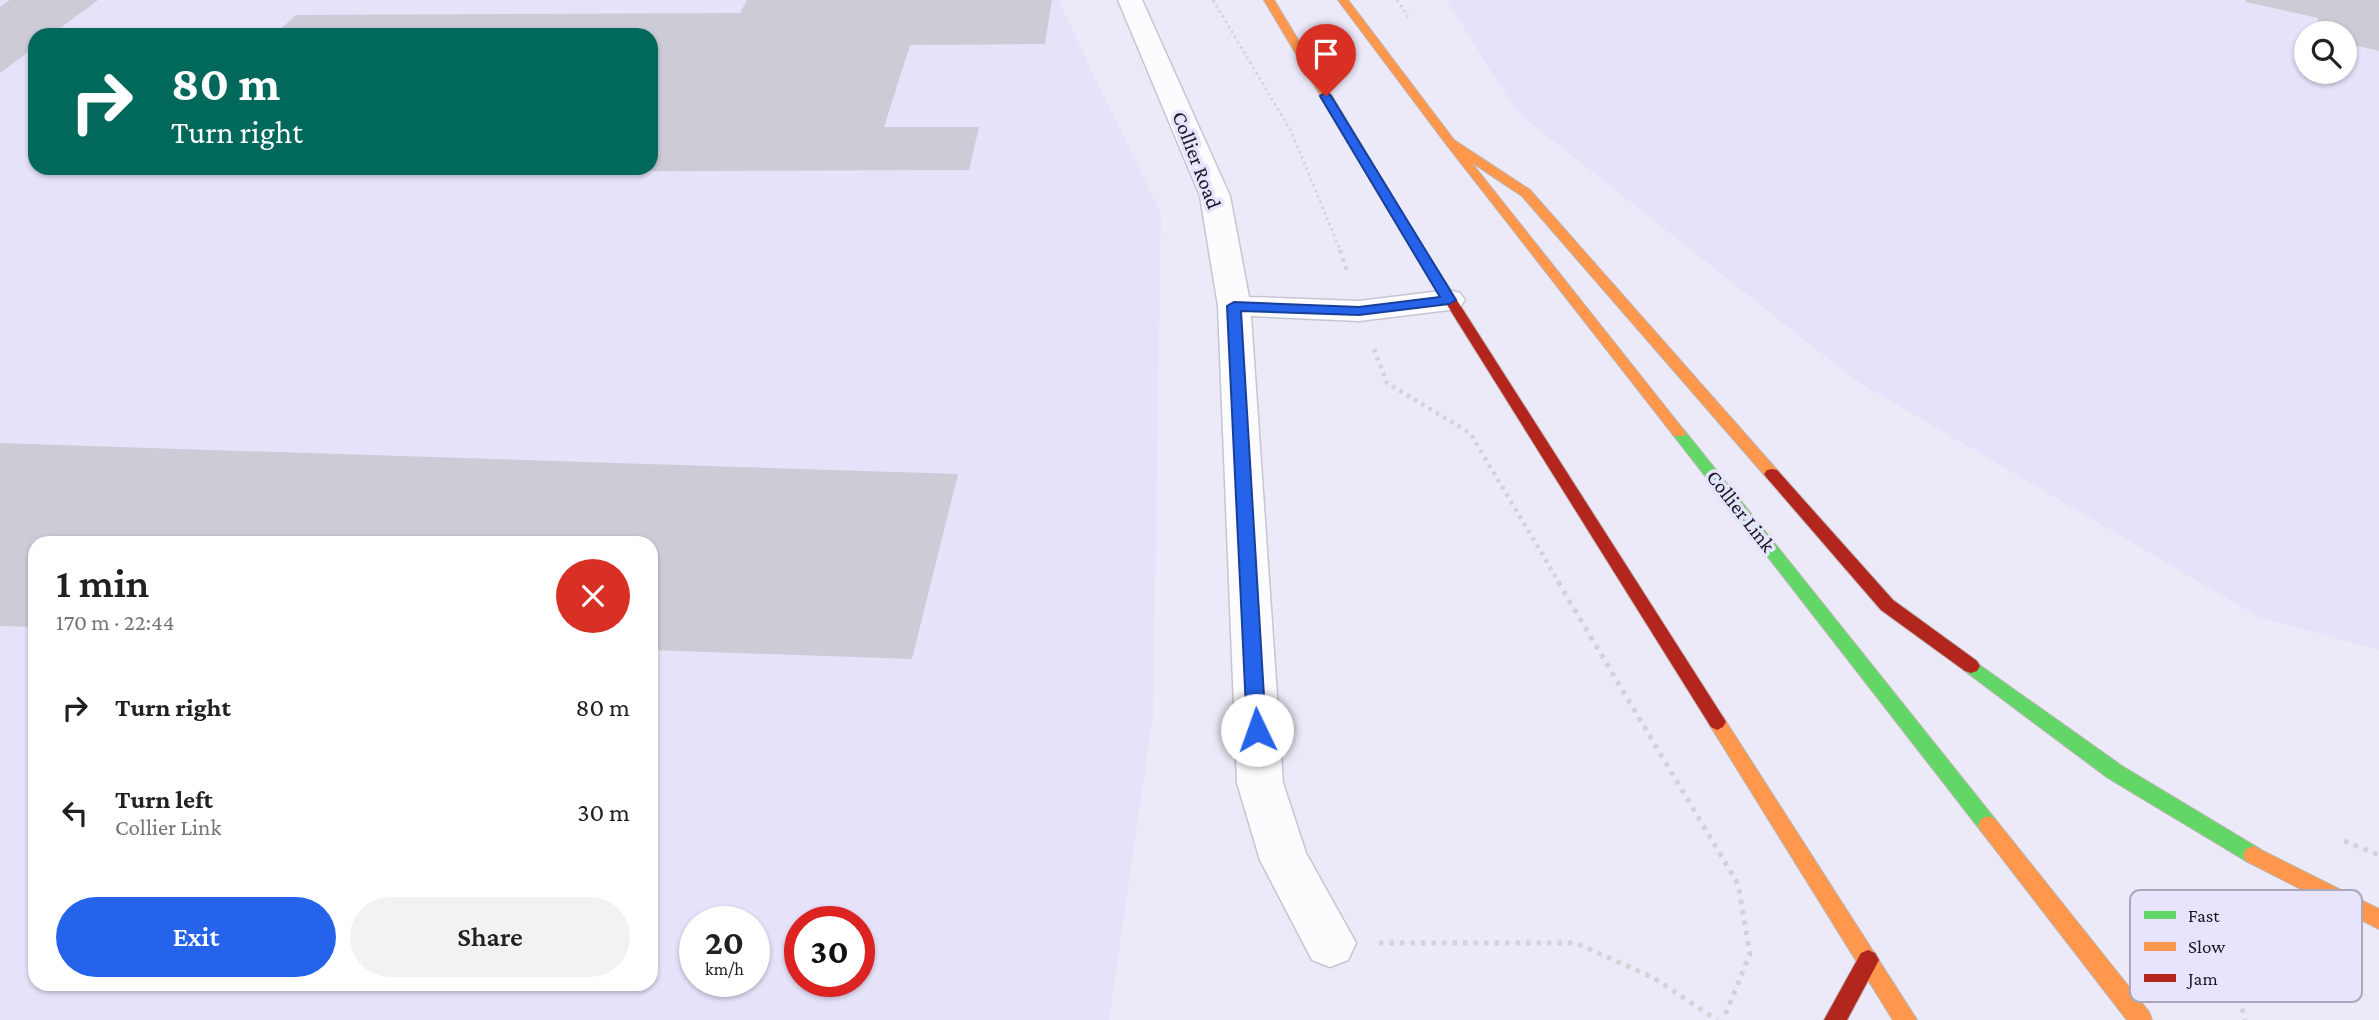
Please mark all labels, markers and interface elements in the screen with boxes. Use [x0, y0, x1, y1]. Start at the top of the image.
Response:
map controls [2294, 21, 2357, 84]
button: search [2294, 21, 2357, 84]
pin [1296, 24, 1356, 96]
icon: arrive [1307, 35, 1345, 73]
icon: right [56, 56, 147, 147]
text: 80 m [171, 56, 280, 111]
street label: Collier Road [1167, 108, 1227, 212]
text: Turn right [171, 114, 303, 150]
street label: Collier Link [1702, 465, 1780, 557]
text: 1 min [56, 559, 149, 606]
button: close [556, 559, 630, 633]
text: 170 m · 22:44 [56, 609, 174, 635]
icon: right [56, 689, 94, 727]
text: Turn right [115, 693, 231, 722]
text: 80 m [576, 693, 630, 722]
position arrow [1220, 693, 1294, 767]
text: Turn left [115, 785, 213, 814]
icon: left [56, 794, 94, 832]
text: 30 m [577, 798, 630, 827]
text: Collier Link [115, 814, 221, 840]
legend [2130, 890, 2362, 1002]
button: Exit [56, 897, 336, 977]
button: Share [350, 897, 630, 977]
text: Fast [2188, 905, 2220, 926]
speed limit sign: 30 [784, 906, 875, 997]
text: 20 [705, 923, 744, 962]
text: Slow [2188, 936, 2225, 957]
text: km/h [705, 959, 744, 979]
text: Jam [2186, 968, 2218, 989]

